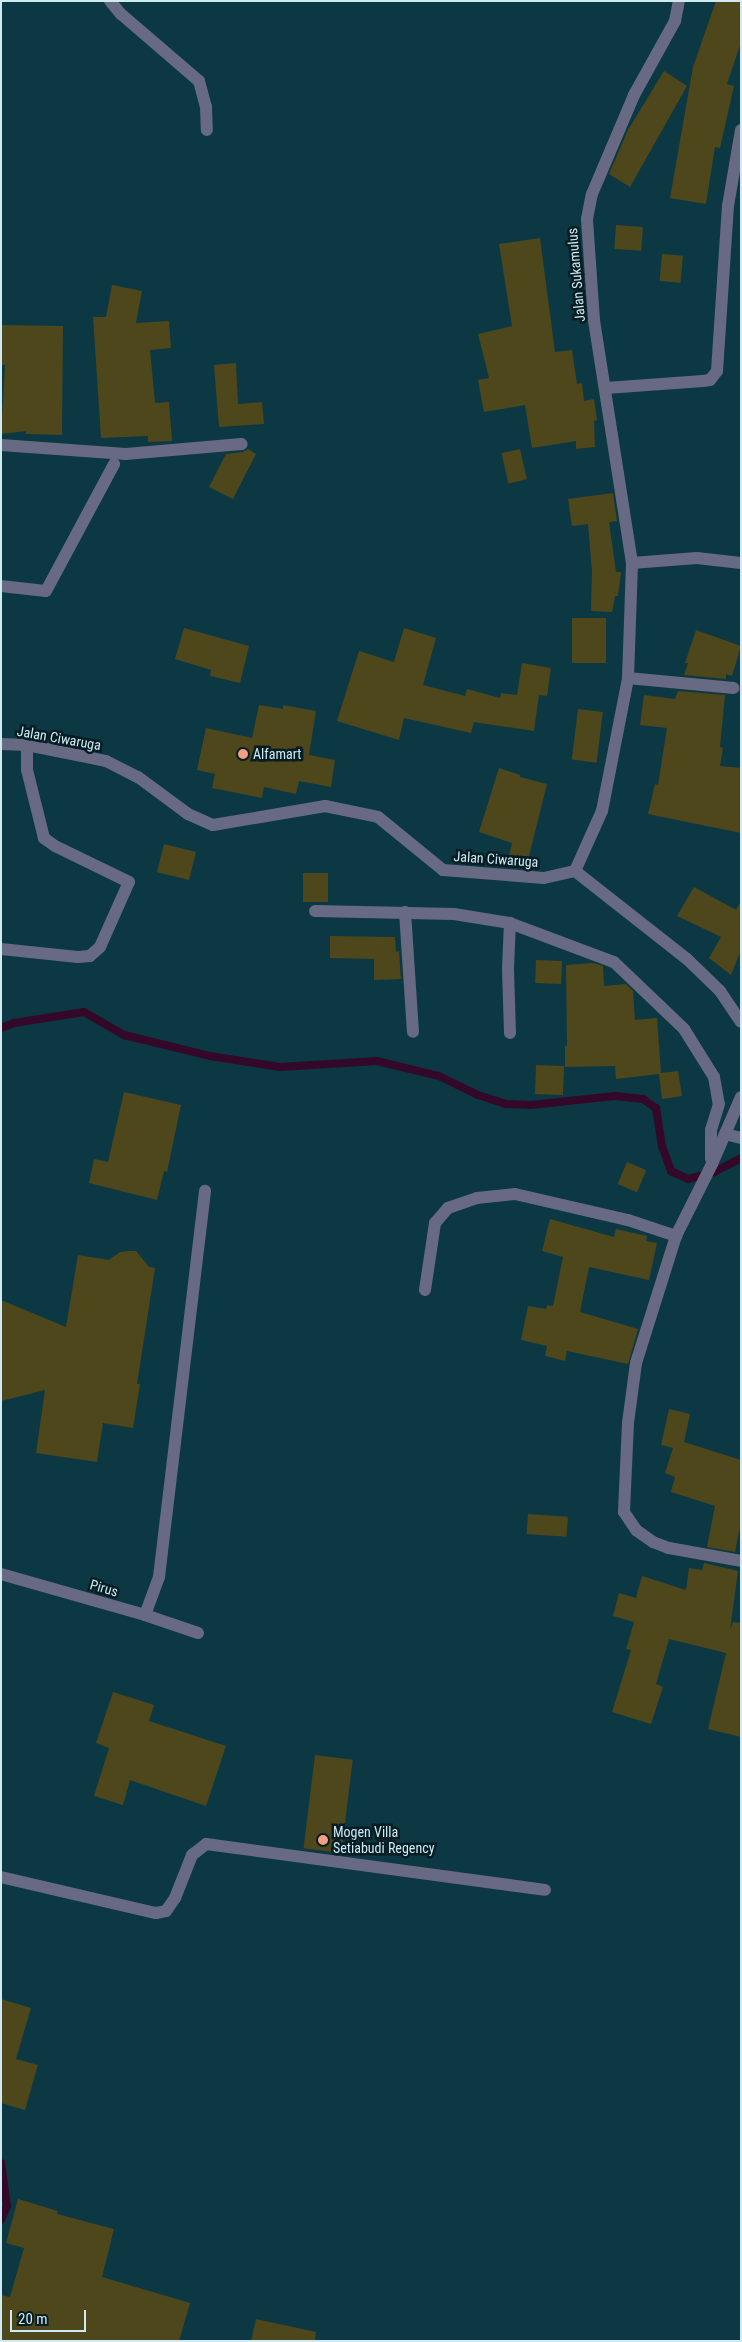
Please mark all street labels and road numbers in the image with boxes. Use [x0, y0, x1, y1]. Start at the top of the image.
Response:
street label: Jalan Sukamulus [564, 227, 588, 323]
street label: Jalan Ciwaruga [16, 722, 102, 754]
street label: Jalan Ciwaruga [453, 848, 539, 870]
street label: Pirus [88, 1576, 120, 1600]

